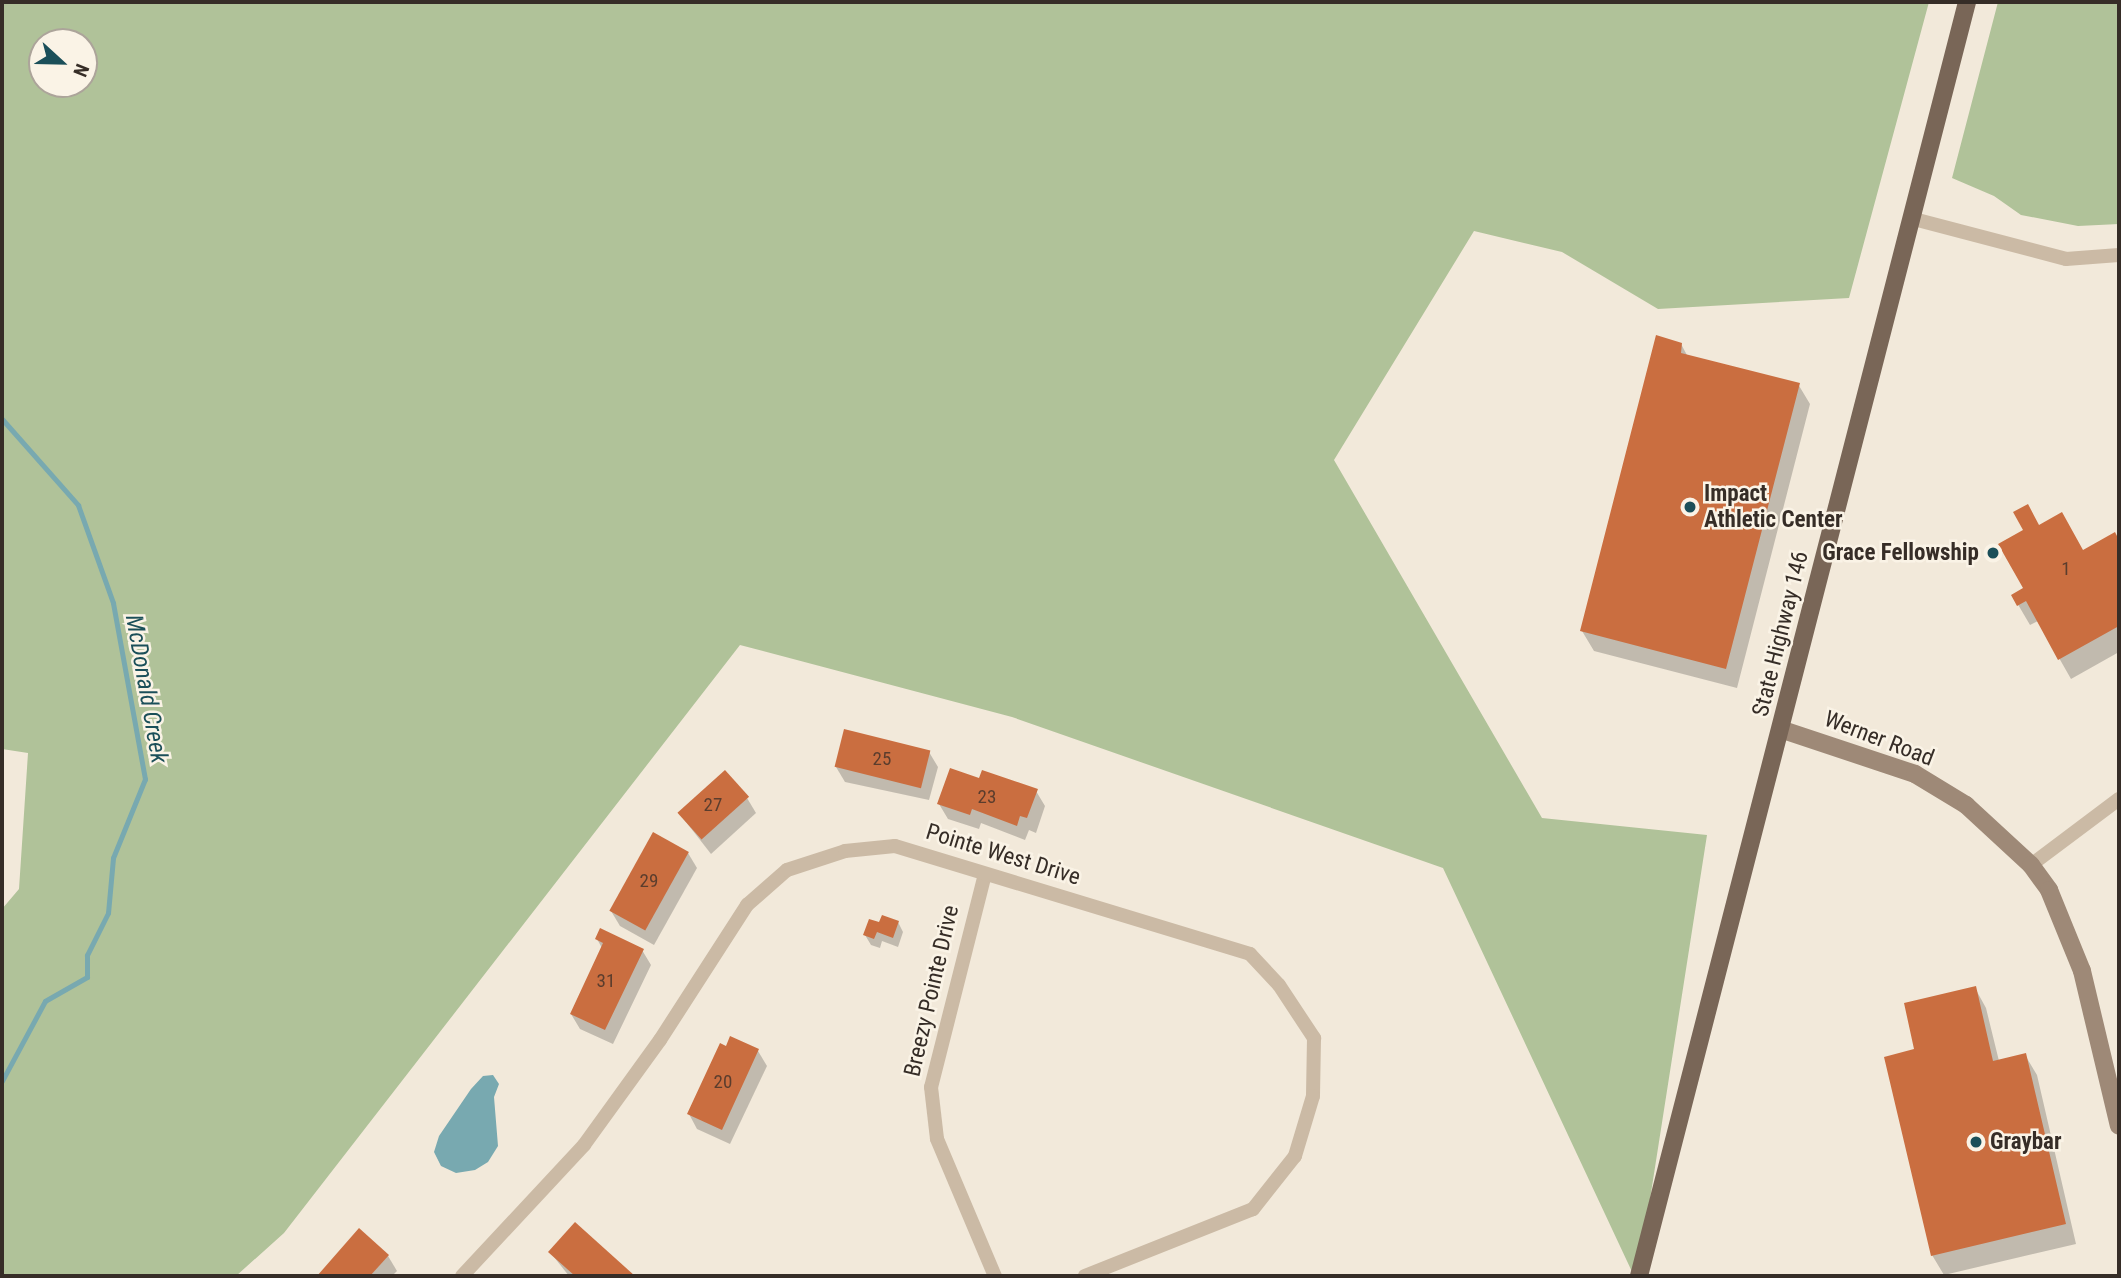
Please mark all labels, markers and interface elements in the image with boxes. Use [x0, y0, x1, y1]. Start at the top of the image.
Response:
north arrow [28, 28, 98, 98]
text: N [68, 61, 94, 80]
place label: Impact Athletic Center [1704, 480, 1843, 534]
marker: Impact Athletic Center [1682, 499, 1698, 515]
place label: Grace Fellowship [1822, 539, 1979, 567]
marker: Grace Fellowship [1985, 545, 2001, 561]
street label: State Highway 146 [1747, 549, 1815, 719]
house number: 1 [2061, 558, 2071, 580]
water label: McDonald Creek [119, 612, 173, 766]
street label: Werner Road [1820, 705, 1938, 773]
house number: 25 [873, 748, 891, 770]
house number: 23 [978, 786, 996, 808]
house number: 27 [704, 794, 722, 816]
street label: Pointe West Drive [923, 818, 1083, 892]
house number: 29 [640, 870, 658, 892]
street label: Breezy Pointe Drive [899, 903, 965, 1079]
house number: 31 [597, 970, 615, 992]
house number: 20 [714, 1071, 732, 1093]
place label: Graybar [1990, 1128, 2061, 1156]
marker: Graybar [1968, 1134, 1984, 1150]

